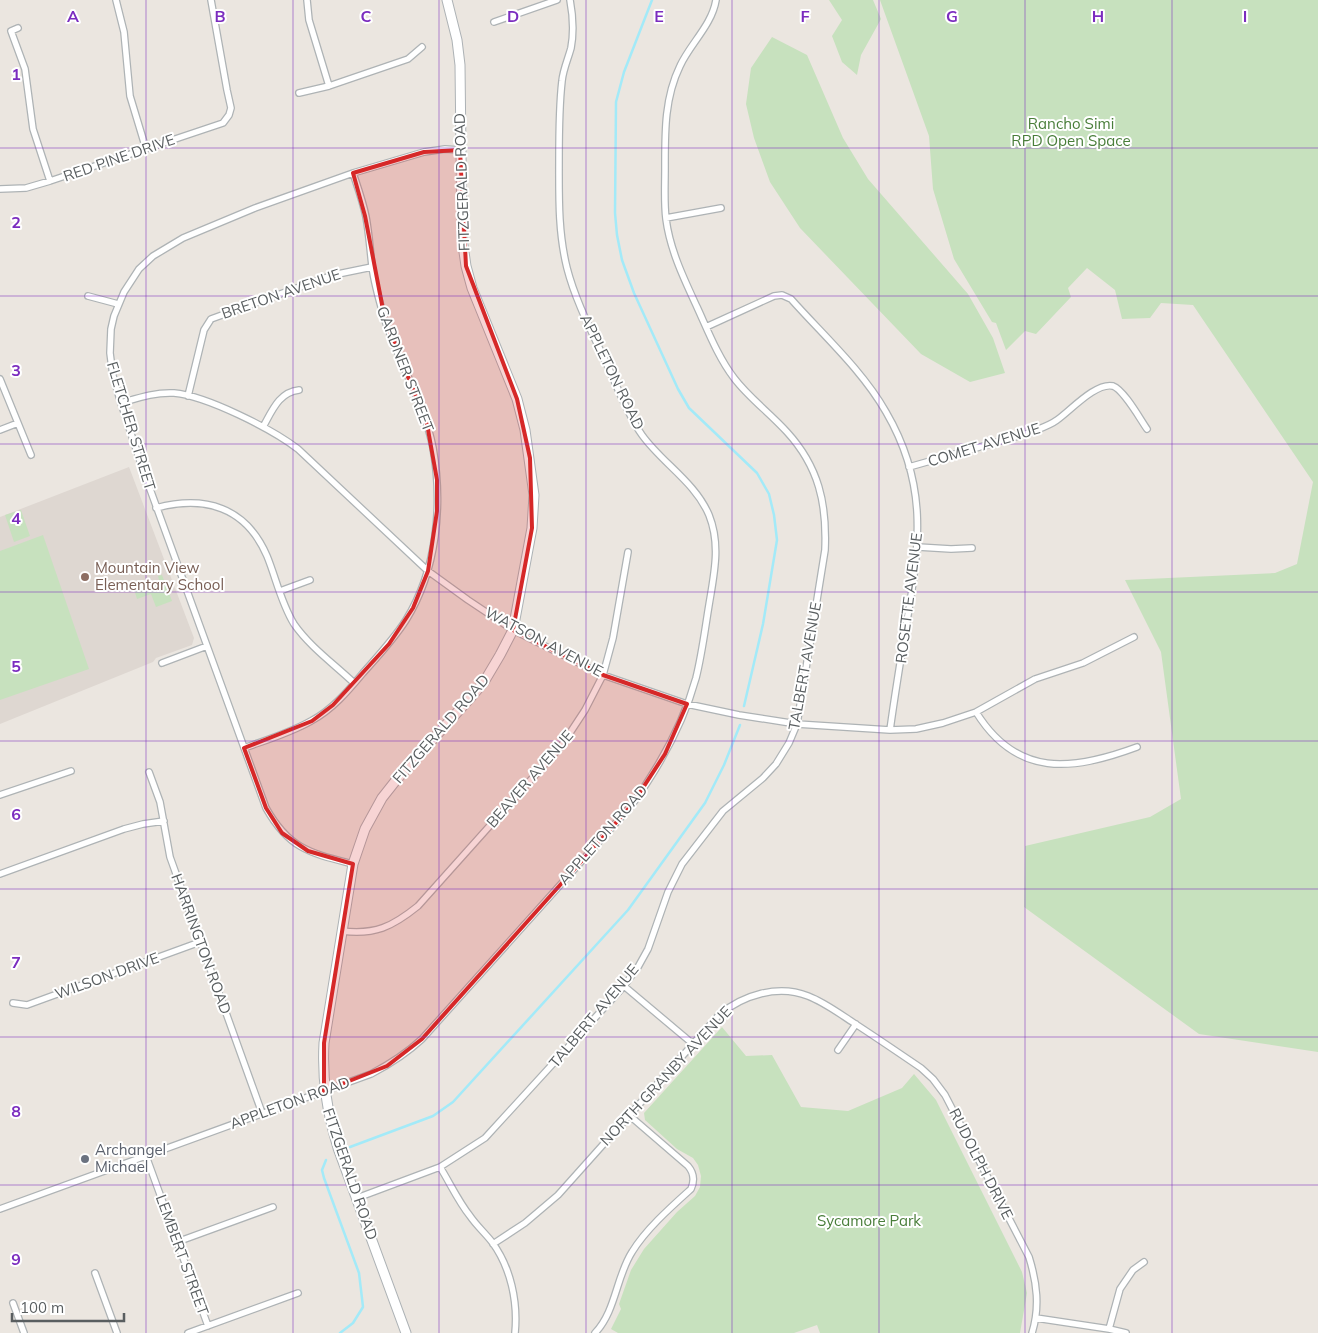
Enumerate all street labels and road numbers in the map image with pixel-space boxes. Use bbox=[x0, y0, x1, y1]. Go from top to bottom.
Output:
street label: FITZGERALD ROAD bbox=[450, 113, 473, 251]
street label: RED PINE DRIVE bbox=[61, 129, 177, 186]
street label: BRETON AVENUE bbox=[219, 264, 343, 323]
street label: GARDNER STREET bbox=[373, 303, 438, 434]
street label: APPLETON ROAD bbox=[576, 311, 649, 433]
street label: FLETCHER STREET bbox=[103, 359, 160, 492]
street label: COMET AVENUE bbox=[925, 418, 1042, 471]
street label: ROSETTE AVENUE bbox=[891, 531, 926, 664]
street label: TALBERT AVENUE bbox=[784, 600, 825, 731]
street label: WATSON AVENUE bbox=[482, 602, 607, 681]
street label: FITZGERALD ROAD bbox=[388, 670, 493, 787]
street label: BEAVER AVENUE bbox=[482, 726, 577, 831]
street label: APPLETON ROAD bbox=[554, 781, 651, 889]
street label: HARRINGTON ROAD bbox=[167, 871, 236, 1017]
street label: WILSON DRIVE bbox=[52, 948, 162, 1003]
street label: TALBERT AVENUE bbox=[545, 960, 643, 1071]
street label: NORTH GRANBY AVENUE bbox=[596, 1002, 736, 1150]
street label: APPLETON ROAD bbox=[227, 1072, 352, 1133]
street label: FITZGERALD ROAD bbox=[319, 1105, 382, 1242]
street label: RUDOLPH DRIVE bbox=[945, 1105, 1018, 1223]
street label: LEMBERT STREET bbox=[152, 1192, 213, 1318]

